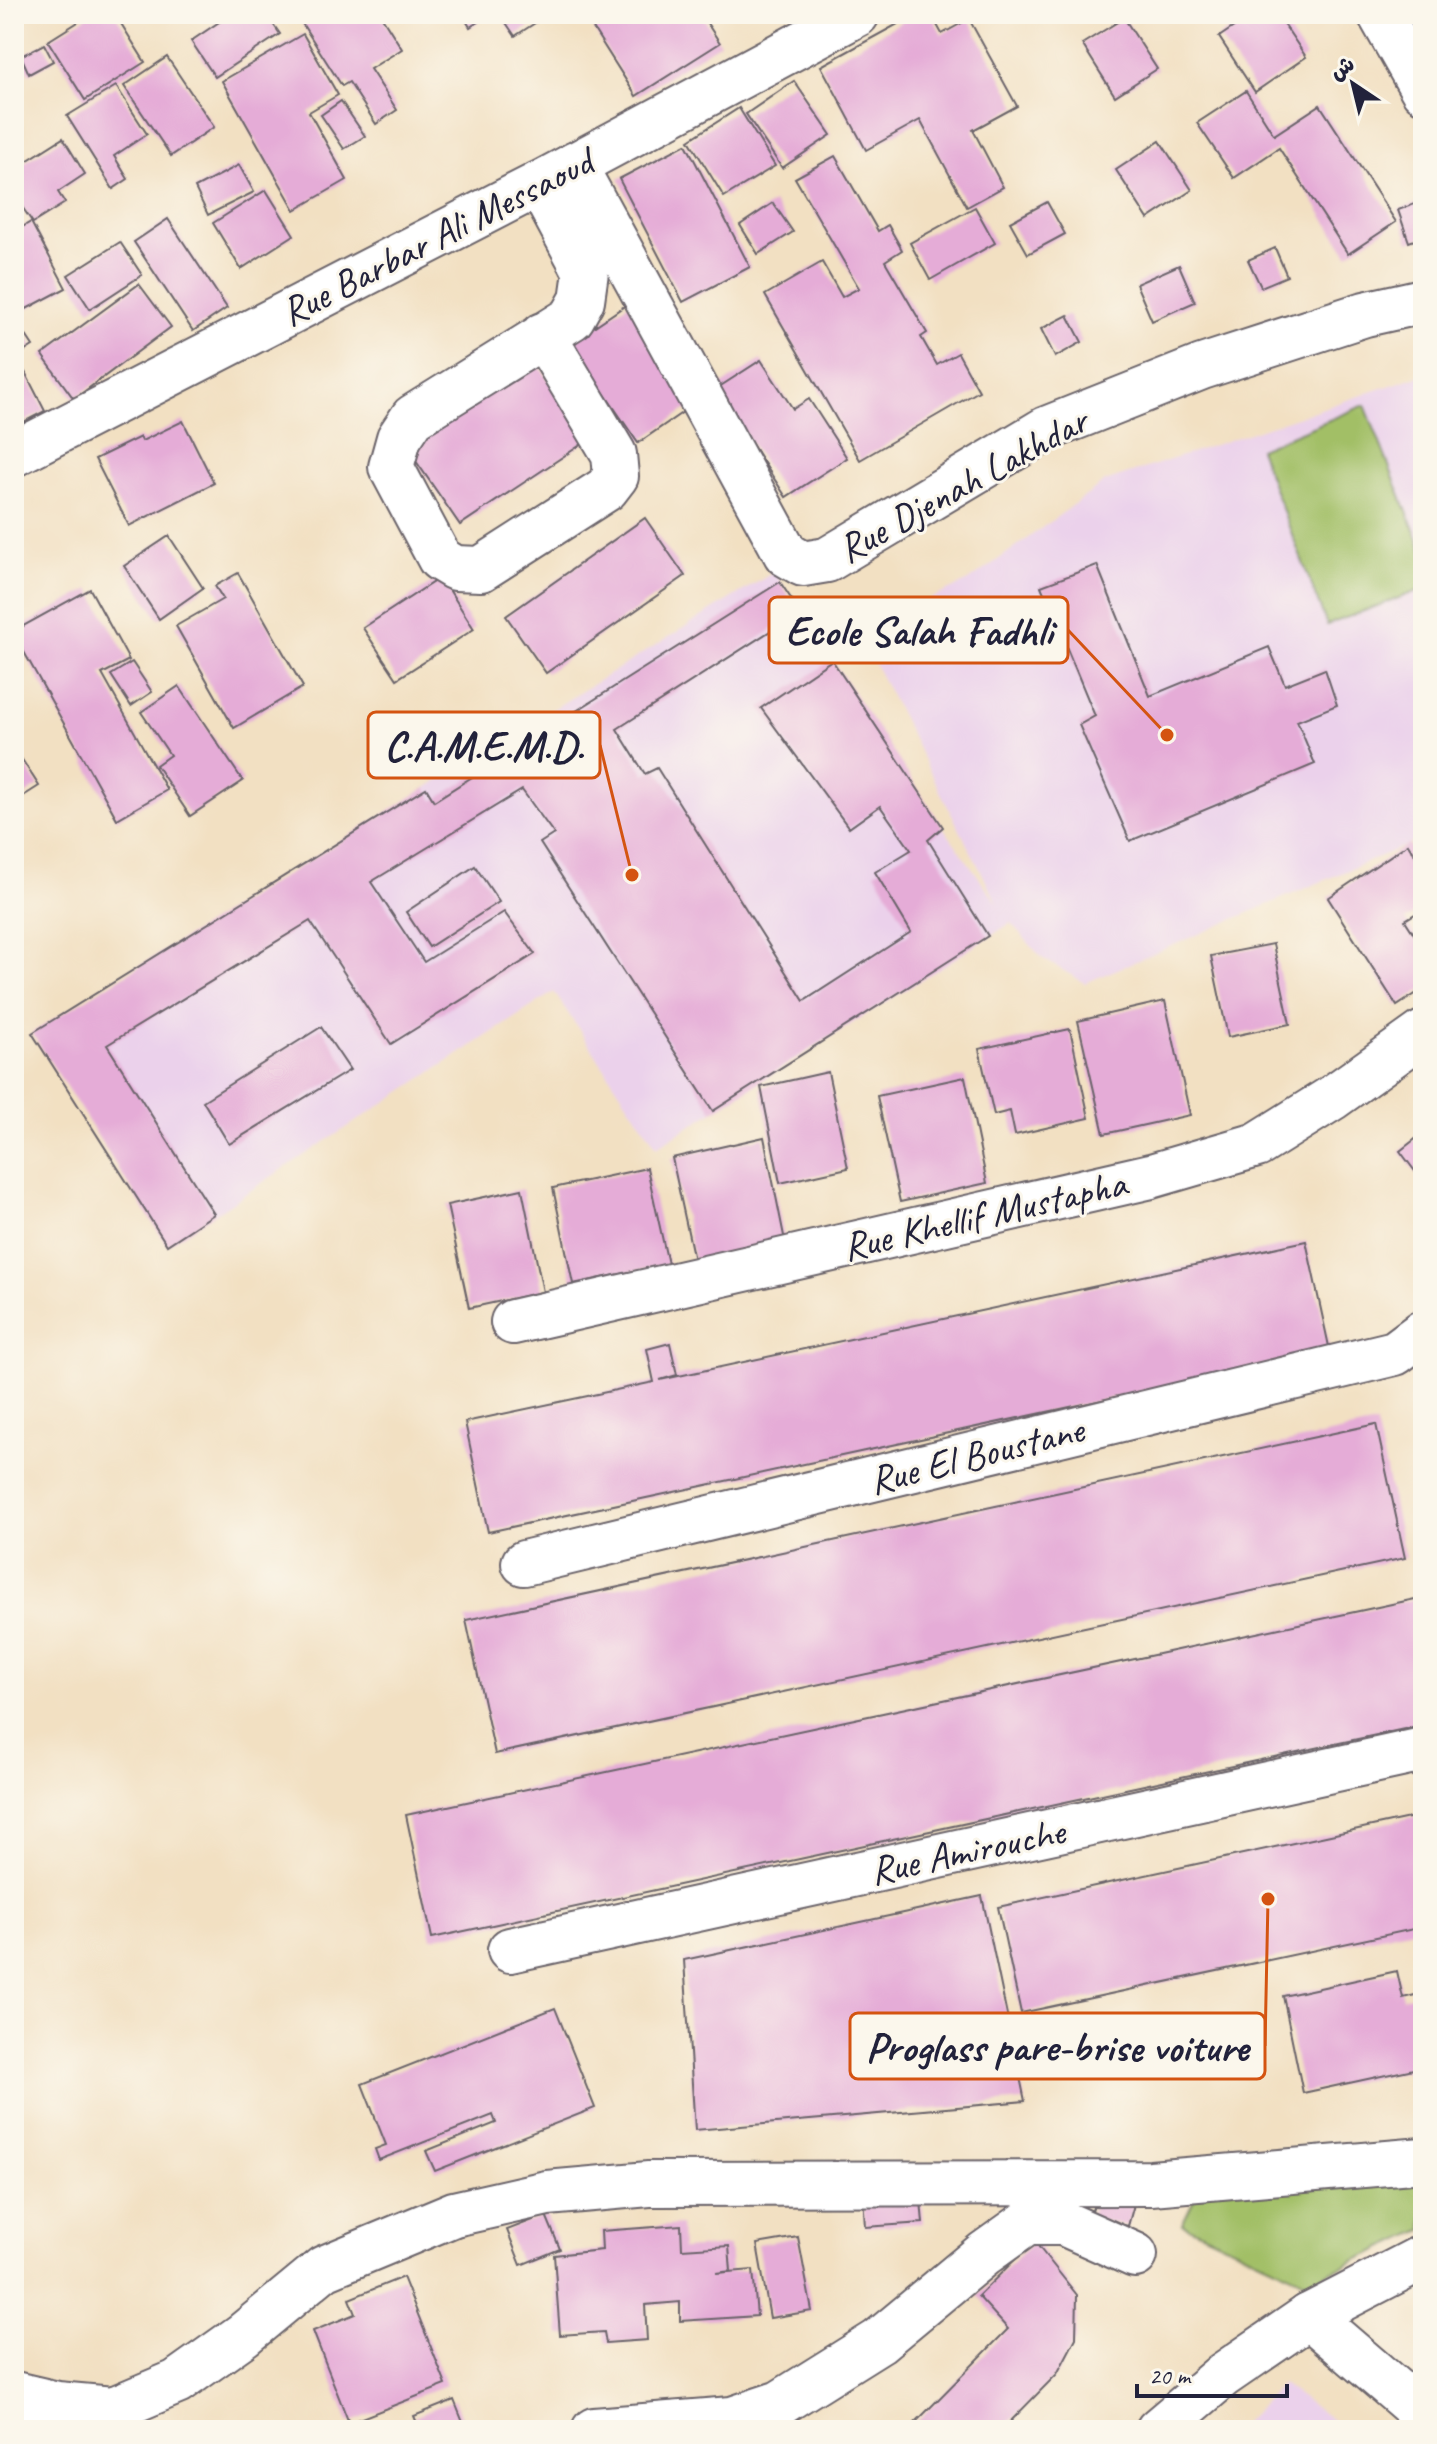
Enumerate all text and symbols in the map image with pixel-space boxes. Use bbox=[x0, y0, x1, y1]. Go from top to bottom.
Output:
north arrow bbox=[1313, 44, 1393, 124]
text: ش bbox=[1324, 50, 1360, 87]
street label: Rue Barbar Ali Messaoud bbox=[272, 134, 606, 337]
street label: Rue Djenah Lakhdar bbox=[829, 394, 1099, 574]
callout: Ecole Salah Fadhli bbox=[769, 597, 1068, 663]
text: Ecole Salah Fadhli bbox=[785, 605, 1058, 658]
callout: C.A.M.E.M.D. bbox=[368, 712, 600, 778]
text: C.A.M.E.M.D. bbox=[384, 720, 585, 773]
street label: Rue Khellif Mustapha bbox=[838, 1157, 1133, 1272]
street label: Rue El Boustane bbox=[864, 1403, 1091, 1506]
street label: Rue Amirouche bbox=[865, 1805, 1072, 1896]
callout: Proglass pare-brise voiture bbox=[850, 2013, 1265, 2079]
text: Proglass pare-brise voiture bbox=[866, 2021, 1251, 2074]
scale bar bbox=[1137, 2348, 1287, 2398]
text: 20 m bbox=[1149, 2361, 1192, 2391]

